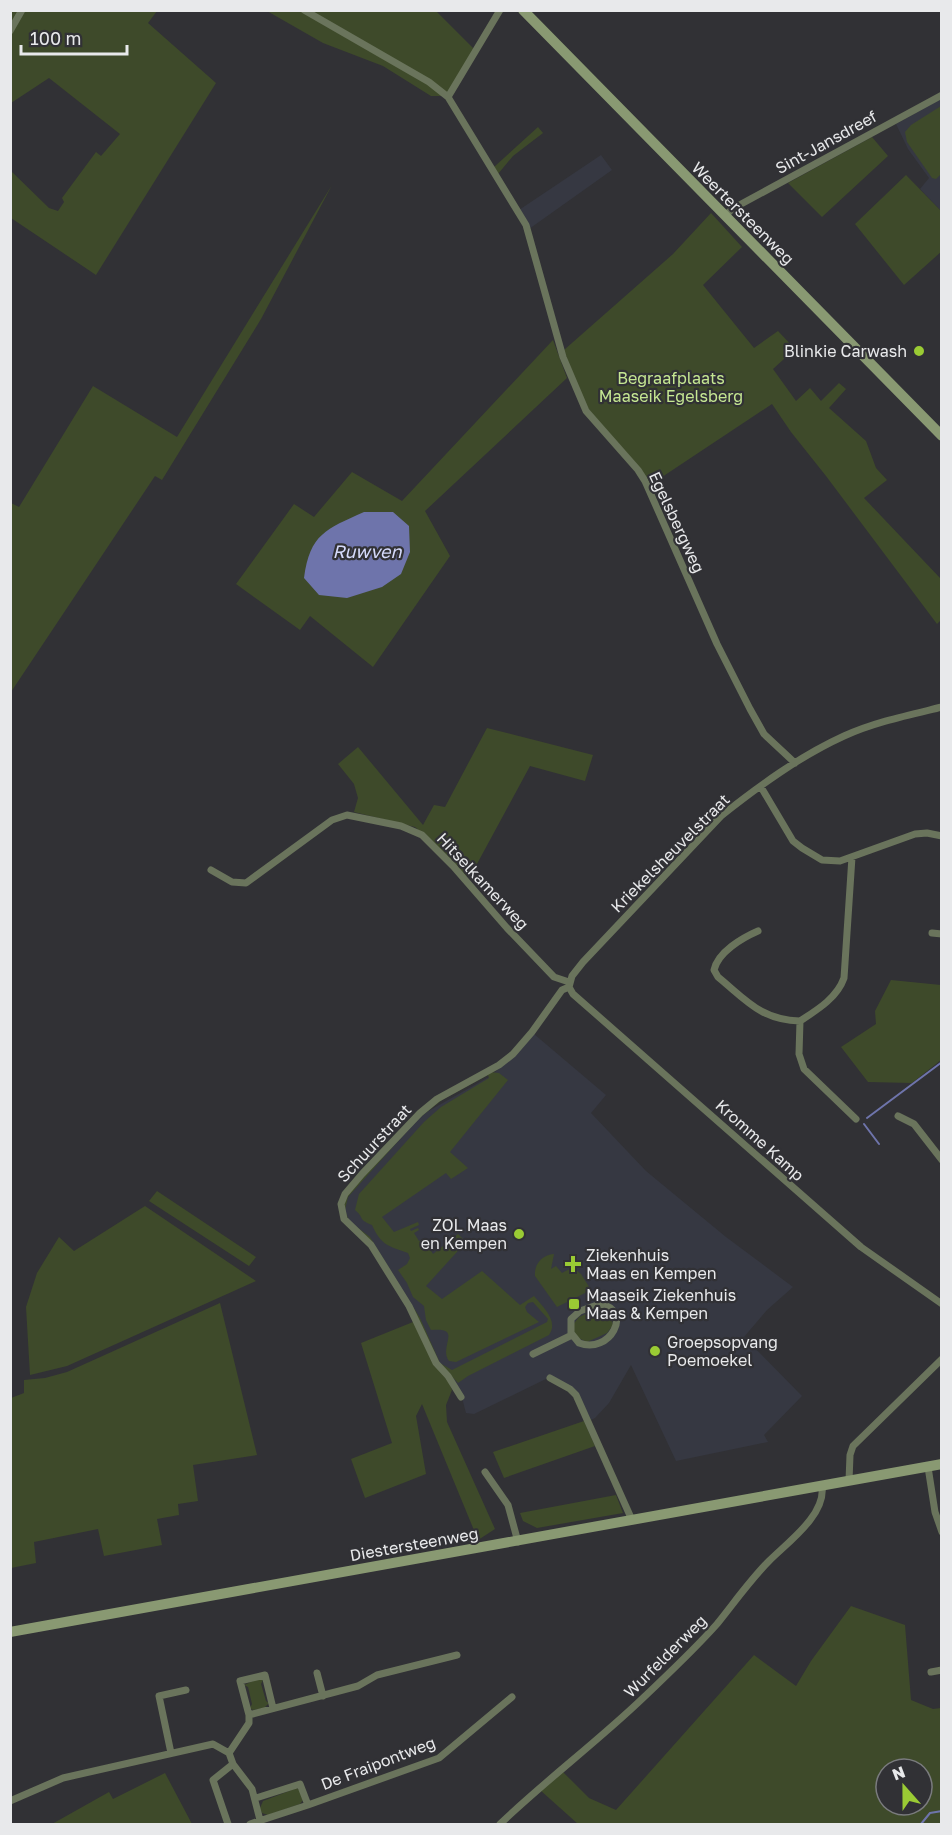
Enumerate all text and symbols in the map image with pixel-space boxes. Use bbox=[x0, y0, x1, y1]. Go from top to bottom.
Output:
scale bar bbox=[21, 18, 128, 56]
text: 100 m bbox=[30, 27, 81, 49]
street label: Sint-Jansdreef bbox=[772, 106, 880, 178]
street label: Weertersteenweg bbox=[688, 158, 798, 268]
place label: Blinkie Carwash bbox=[784, 341, 907, 361]
marker: Blinkie Carwash bbox=[912, 344, 926, 358]
park label: Begraafplaats Maaseik Egelsberg bbox=[599, 368, 743, 406]
street label: Egelsbergweg bbox=[645, 468, 709, 576]
water label: Ruwven bbox=[333, 540, 402, 562]
street label: Kriekelsheuvelstraat bbox=[607, 790, 733, 916]
street label: Hitselkamerweg bbox=[433, 828, 533, 934]
street label: Kromme Kamp bbox=[712, 1095, 809, 1185]
street label: Schuurstraat bbox=[333, 1100, 415, 1186]
place label: ZOL Maas en Kempen bbox=[421, 1215, 507, 1253]
marker: ZOL Maas en Kempen bbox=[512, 1227, 526, 1241]
place label: Ziekenhuis Maas en Kempen bbox=[586, 1245, 717, 1283]
marker: Ziekenhuis Maas en Kempen bbox=[564, 1255, 582, 1273]
place label: Maaseik Ziekenhuis Maas & Kempen bbox=[586, 1285, 736, 1323]
marker: Maaseik Ziekenhuis Maas & Kempen bbox=[567, 1297, 581, 1311]
place label: Groepsopvang Poemoekel bbox=[667, 1332, 778, 1370]
marker: Groepsopvang Poemoekel bbox=[648, 1344, 662, 1358]
street label: Diestersteenweg bbox=[348, 1523, 480, 1565]
street label: Wurfelderweg bbox=[619, 1610, 711, 1702]
street label: De Fraipontweg bbox=[318, 1732, 438, 1794]
north arrow bbox=[874, 1757, 934, 1817]
text: N bbox=[889, 1761, 908, 1785]

